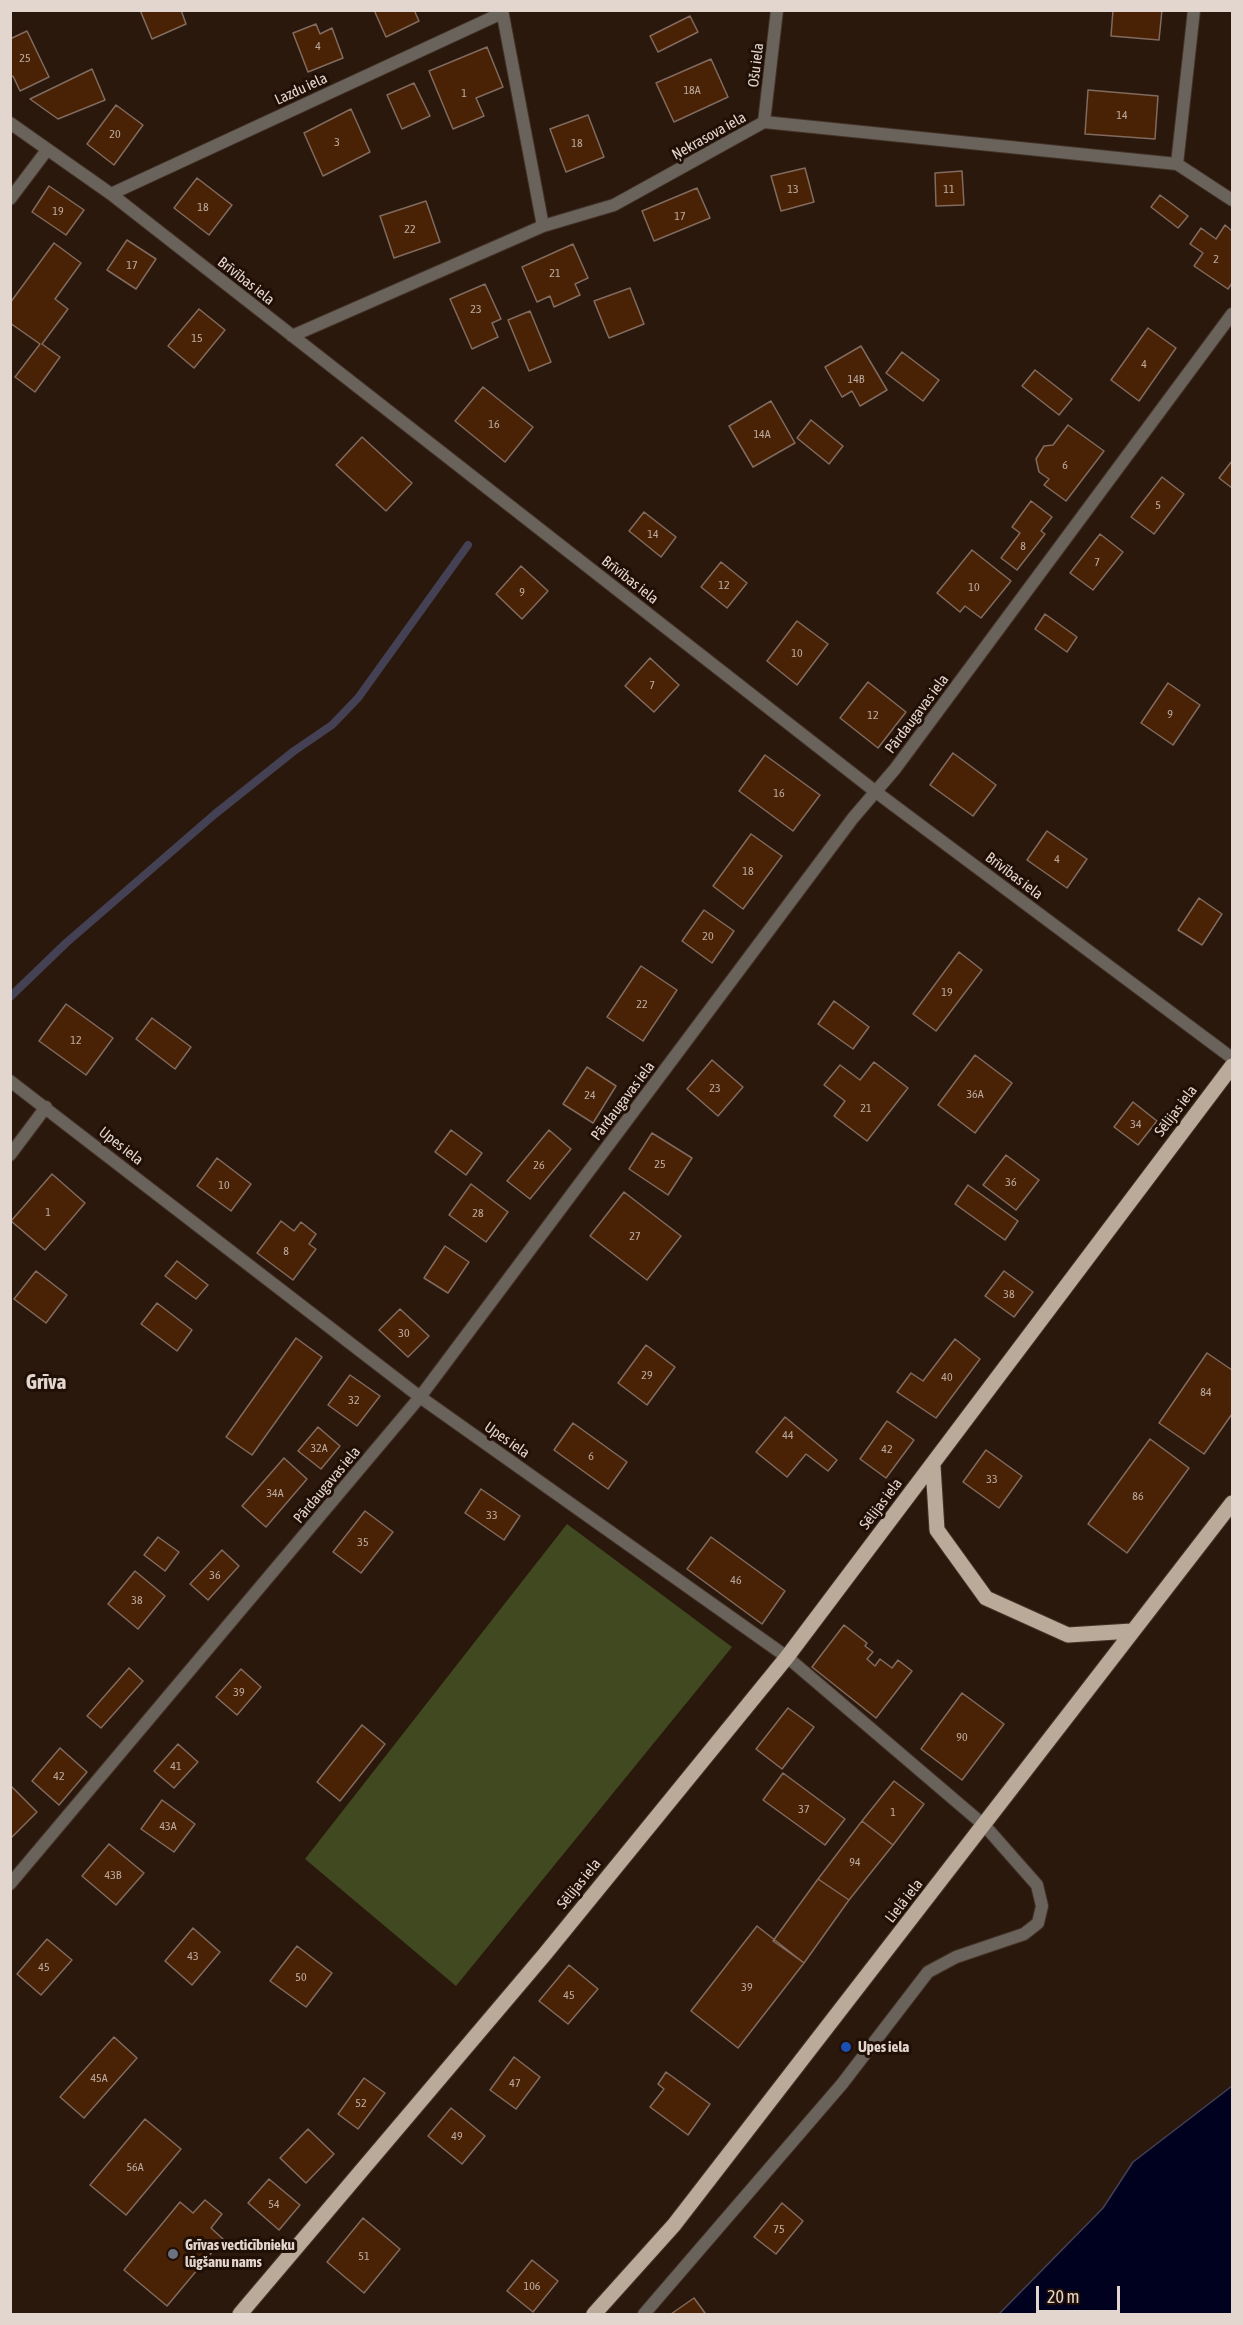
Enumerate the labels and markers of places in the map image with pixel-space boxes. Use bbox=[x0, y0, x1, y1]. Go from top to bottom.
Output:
place label: Upes iela bbox=[858, 2038, 909, 2056]
marker: Upes iela bbox=[839, 2040, 853, 2054]
place label: Grīvas vecticībnieku lūgšanu nams bbox=[185, 2236, 295, 2271]
marker: Grīvas vecticībnieku lūgšanu nams bbox=[166, 2247, 180, 2261]

